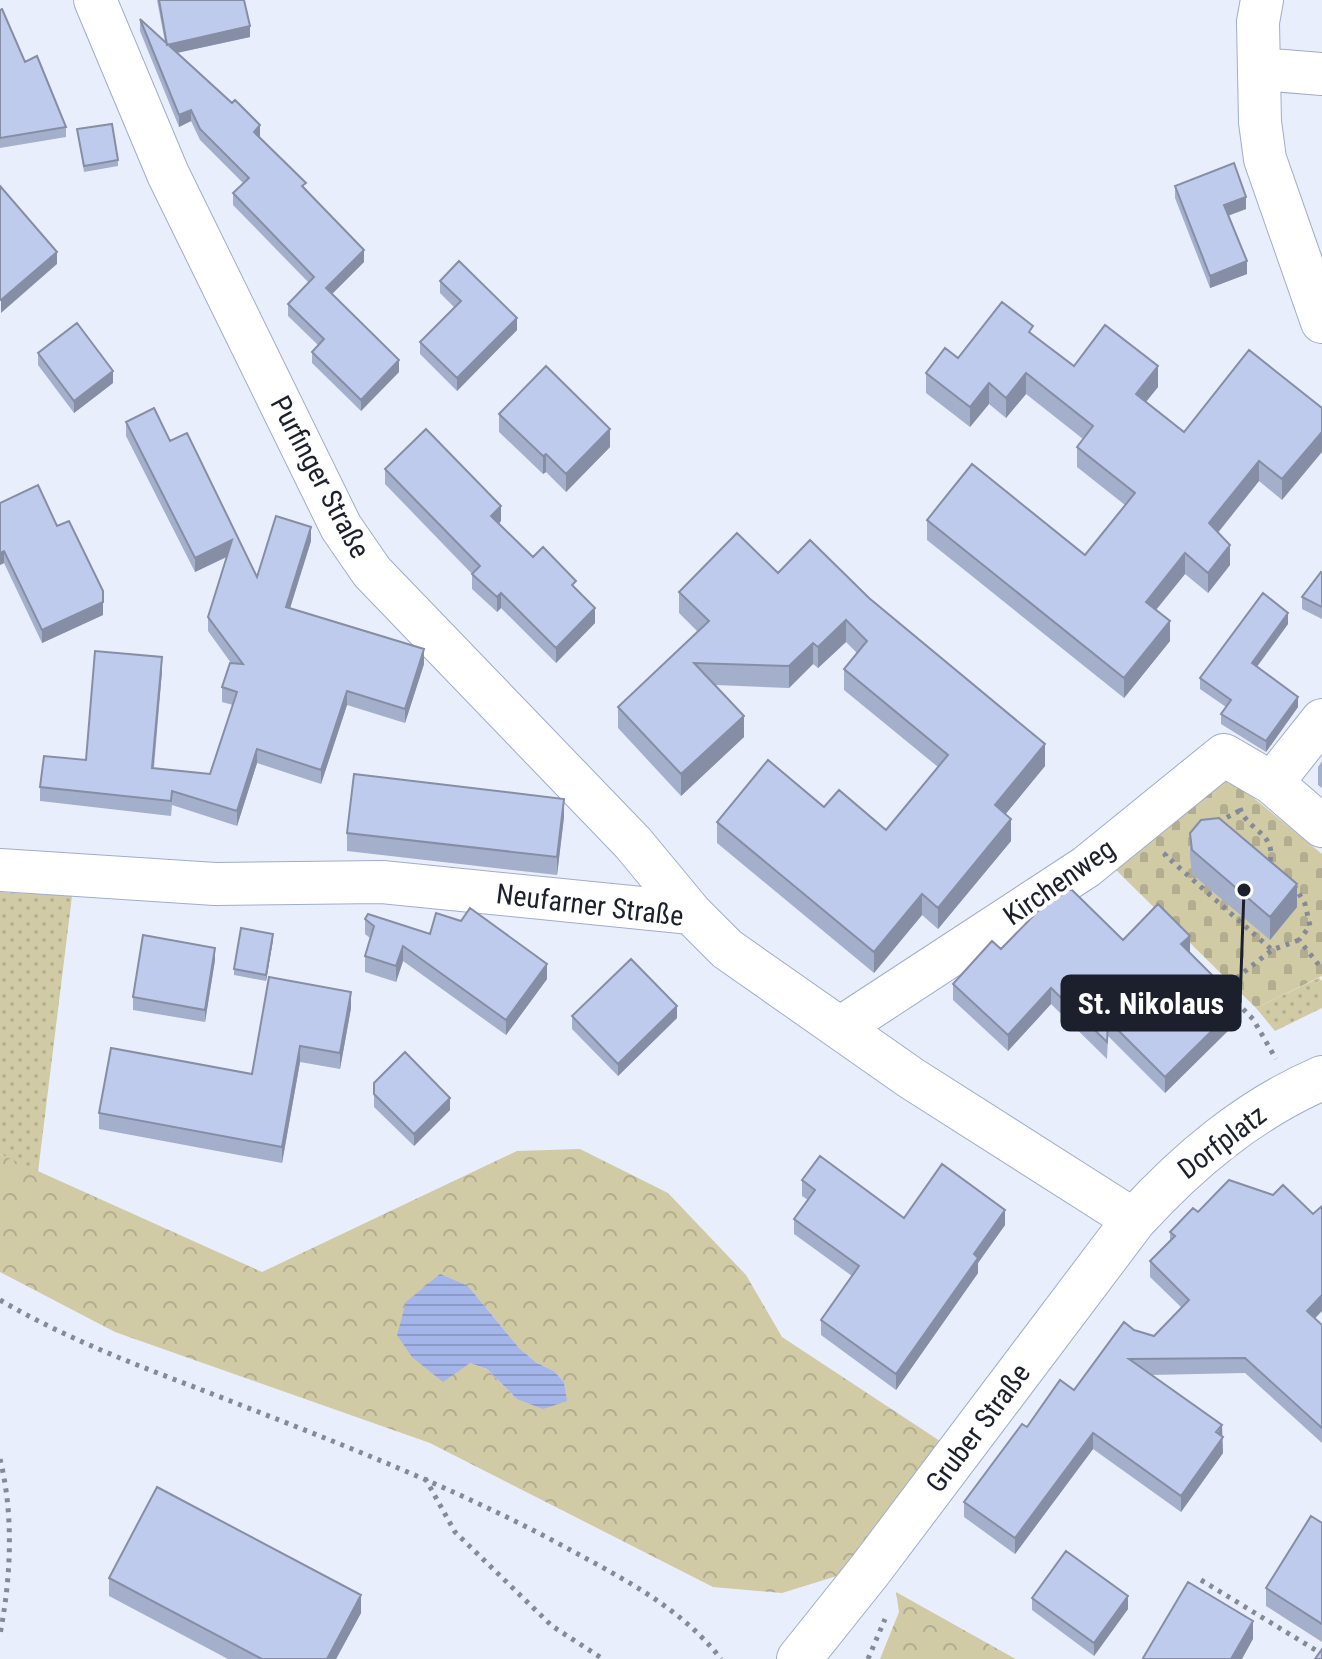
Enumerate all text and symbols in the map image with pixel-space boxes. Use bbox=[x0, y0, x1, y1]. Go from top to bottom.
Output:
street label: Purfinger Straße bbox=[263, 390, 377, 564]
street label: Kirchenweg bbox=[997, 832, 1121, 932]
street label: Neufarner Straße bbox=[494, 877, 686, 933]
callout: St. Nikolaus bbox=[1062, 976, 1240, 1030]
text: St. Nikolaus bbox=[1078, 986, 1224, 1021]
street label: Dorfplatz bbox=[1171, 1098, 1273, 1186]
street label: Gruber Straße bbox=[919, 1357, 1037, 1499]

